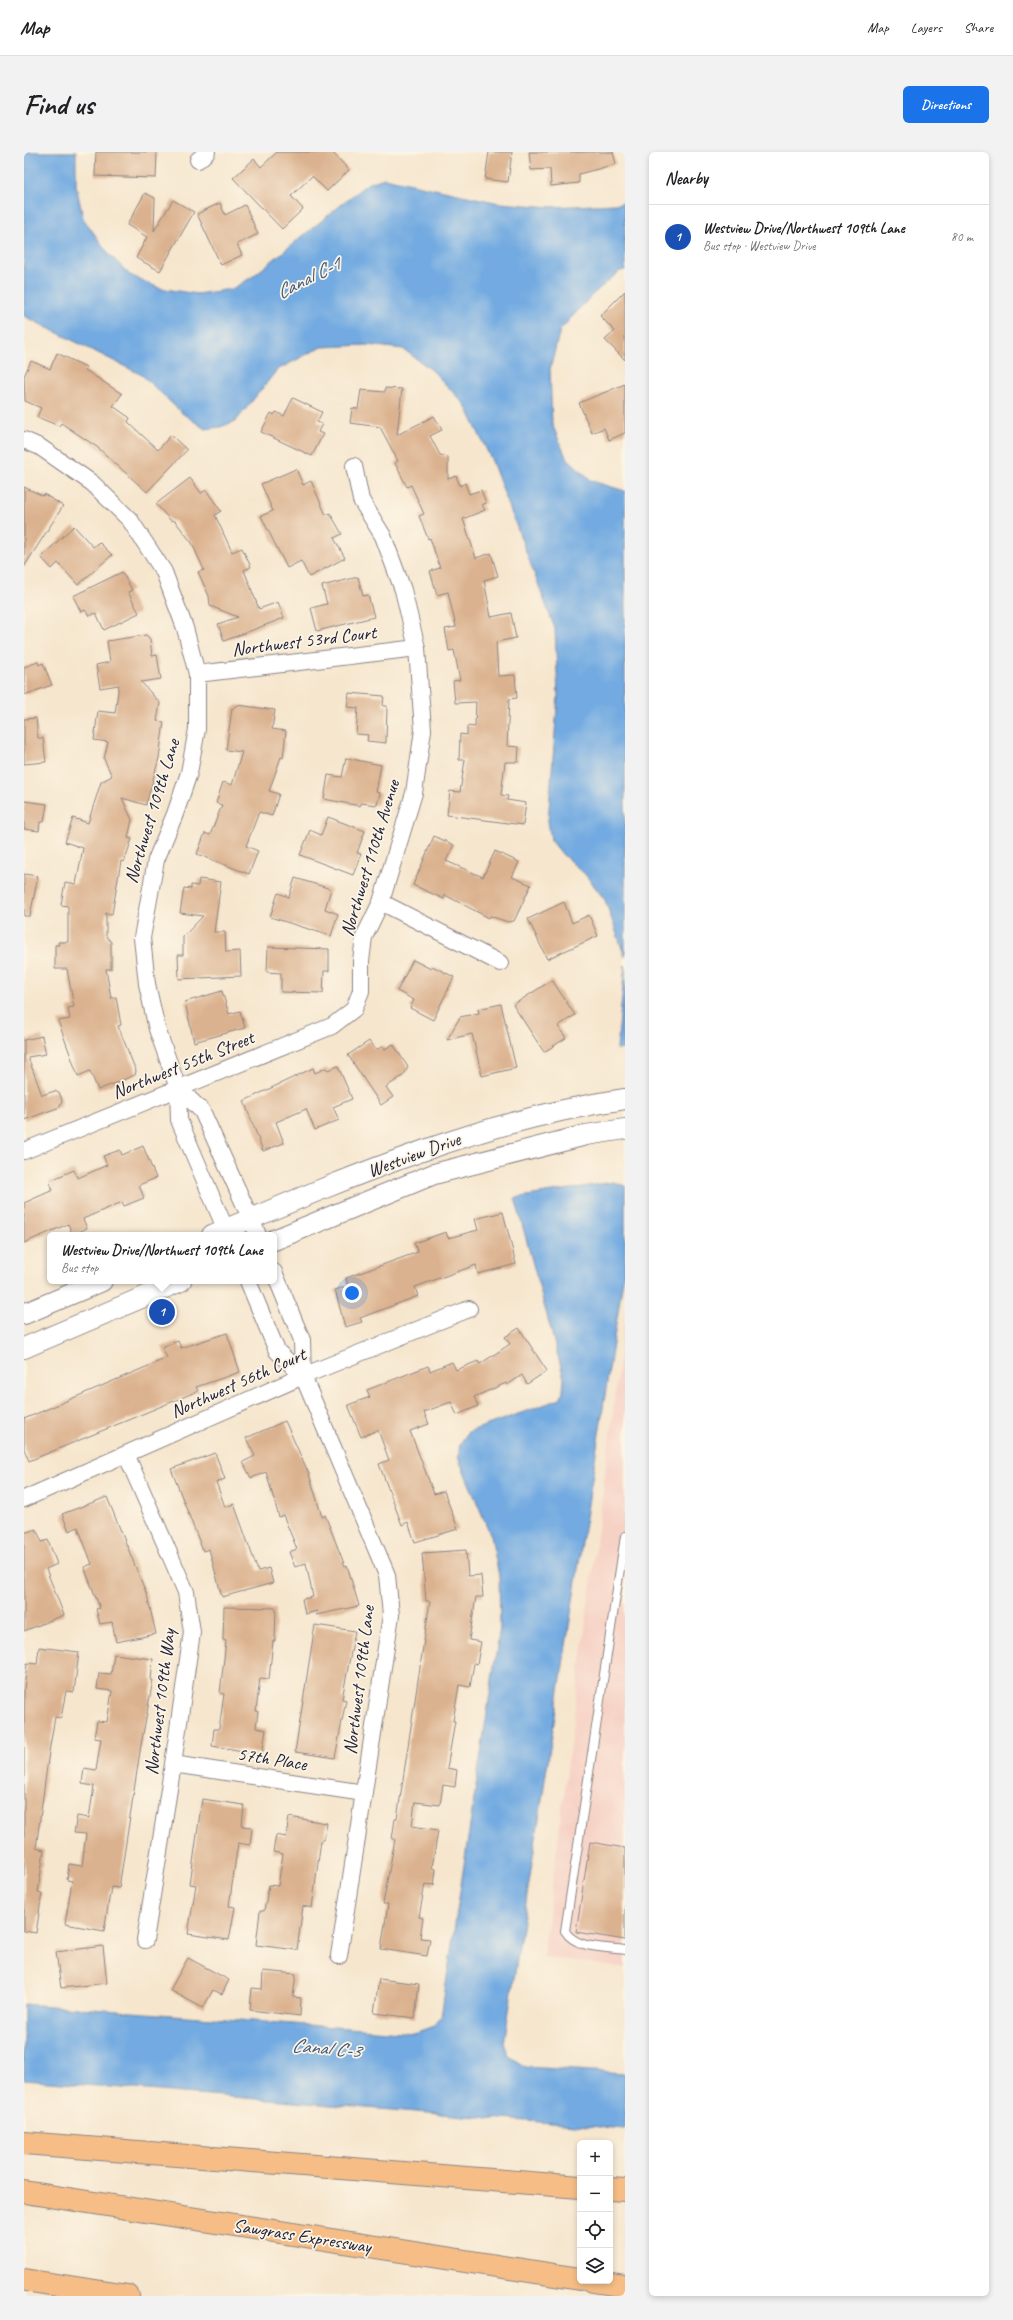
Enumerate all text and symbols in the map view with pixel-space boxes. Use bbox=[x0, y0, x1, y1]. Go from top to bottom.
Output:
text: Map bbox=[20, 16, 50, 40]
text: Map bbox=[867, 19, 889, 36]
text: Layers bbox=[911, 19, 942, 36]
text: Share bbox=[964, 19, 993, 36]
button: Directions bbox=[903, 86, 989, 123]
text: Find us bbox=[24, 87, 94, 122]
text: Nearby bbox=[665, 168, 708, 189]
text: Westview Drive/Northwest 109th Lane bbox=[703, 219, 905, 238]
text: 1 bbox=[675, 229, 681, 245]
text: 80 m bbox=[951, 229, 973, 245]
text: Bus stop · Westview Drive bbox=[703, 238, 816, 254]
water label: Canal C-1 bbox=[272, 249, 348, 305]
street label: Northwest 53rd Court bbox=[231, 620, 379, 662]
street label: Northwest 109th Lane bbox=[119, 734, 186, 886]
street label: Northwest 110th Avenue bbox=[335, 775, 406, 939]
street label: Northwest 55th Street bbox=[109, 1025, 259, 1104]
street label: Westview Drive bbox=[364, 1126, 465, 1183]
popup bbox=[47, 1232, 277, 1284]
text: Westview Drive/Northwest 109th Lane bbox=[61, 1241, 263, 1260]
text: Bus stop bbox=[61, 1260, 99, 1276]
your location bbox=[342, 1283, 362, 1303]
pin: 1 bbox=[149, 1297, 175, 1327]
street label: Northwest 56th Court bbox=[167, 1342, 311, 1424]
street label: Northwest 109th Lane bbox=[338, 1603, 380, 1756]
street label: Northwest 109th Way bbox=[139, 1626, 181, 1776]
street label: 57th Place bbox=[236, 1742, 310, 1777]
water label: Canal C-3 bbox=[291, 2033, 365, 2064]
map controls bbox=[577, 2140, 613, 2284]
button: + bbox=[577, 2140, 613, 2176]
button: − bbox=[577, 2176, 613, 2212]
button: locate bbox=[577, 2212, 613, 2248]
street label: Sawgrass Expressway bbox=[231, 2213, 374, 2259]
button: layers bbox=[577, 2248, 613, 2284]

